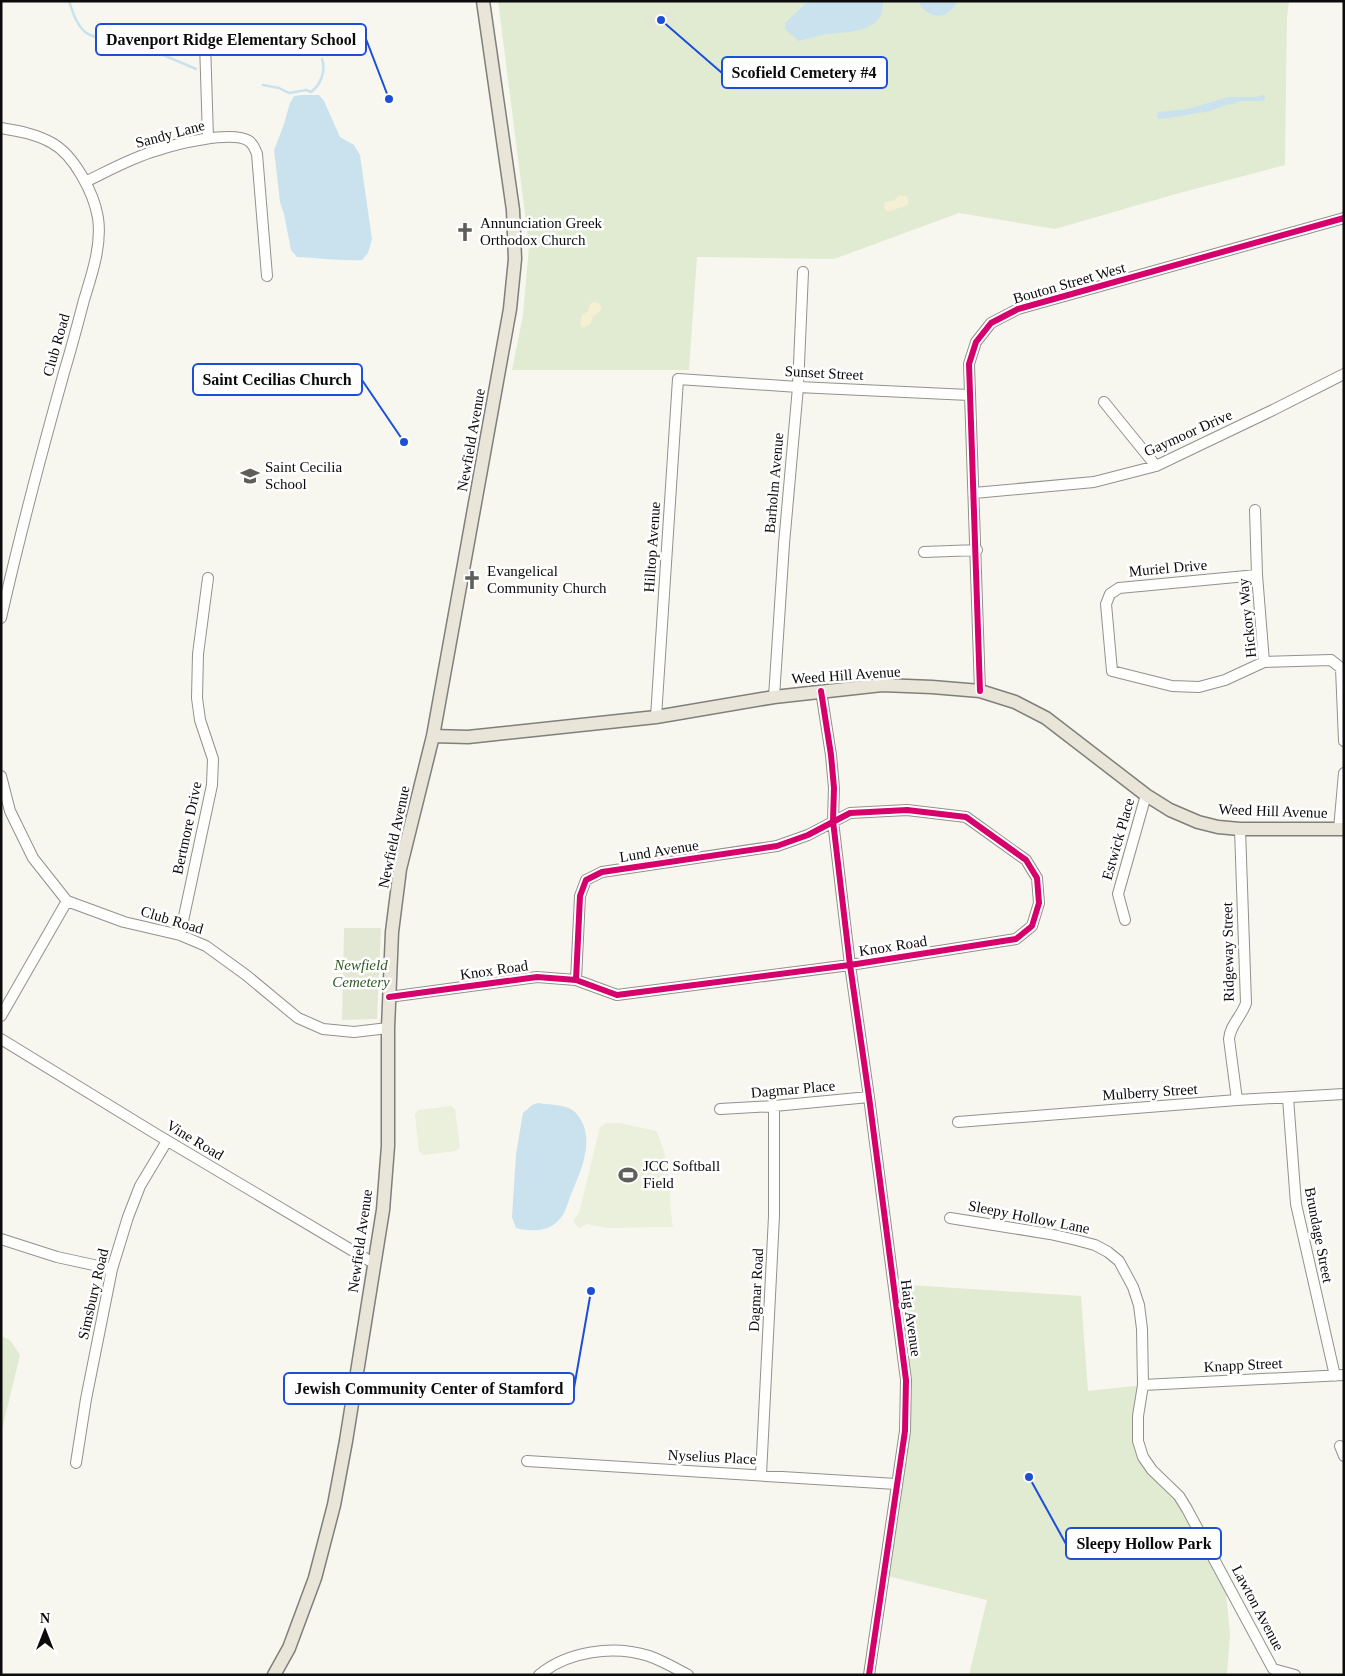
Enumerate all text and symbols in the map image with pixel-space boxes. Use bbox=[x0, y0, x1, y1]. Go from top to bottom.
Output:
callout: Davenport Ridge Elementary School bbox=[96, 24, 366, 55]
text: Davenport Ridge Elementary School bbox=[106, 31, 357, 49]
callout: Scofield Cemetery #4 bbox=[722, 57, 887, 88]
text: Scofield Cemetery #4 bbox=[732, 64, 876, 82]
street label: Sandy Lane bbox=[134, 117, 207, 151]
place label: Annunciation Greek Orthodox Church bbox=[480, 215, 603, 248]
church icon: Annunciation Greek Orthodox Church bbox=[454, 221, 476, 243]
street label: Bouton Street West bbox=[1011, 259, 1128, 307]
street label: Club Road bbox=[39, 311, 73, 378]
street label: Sunset Street bbox=[784, 363, 865, 383]
callout: Saint Cecilias Church bbox=[193, 364, 362, 395]
text: Saint Cecilias Church bbox=[202, 371, 352, 388]
street label: Newfield Avenue bbox=[454, 387, 488, 493]
street label: Gaymoor Drive bbox=[1142, 406, 1235, 460]
street label: Barholm Avenue bbox=[762, 432, 786, 534]
place label: Saint Cecilia School bbox=[265, 459, 342, 492]
school or university icon: Saint Cecilia School bbox=[239, 465, 261, 487]
street label: Hilltop Avenue bbox=[641, 501, 663, 593]
street label: Muriel Drive bbox=[1128, 557, 1208, 579]
place label: Evangelical Community Church bbox=[487, 563, 607, 596]
church icon: Evangelical Community Church bbox=[461, 569, 483, 591]
street label: Hickory Way bbox=[1235, 577, 1259, 658]
street label: Weed Hill Avenue bbox=[791, 663, 901, 687]
street label: Bertmore Drive bbox=[169, 780, 205, 876]
street label: Newfield Avenue bbox=[375, 784, 413, 890]
street label: Estwick Place bbox=[1099, 796, 1137, 882]
street label: Weed Hill Avenue bbox=[1218, 801, 1328, 821]
street label: Lund Avenue bbox=[618, 837, 700, 865]
street label: Ridgeway Street bbox=[1219, 901, 1237, 1002]
street label: Club Road bbox=[139, 903, 206, 937]
street label: Knox Road bbox=[858, 933, 929, 959]
park label: Newfield Cemetery bbox=[332, 957, 390, 990]
street label: Knox Road bbox=[459, 957, 530, 983]
street label: Dagmar Place bbox=[750, 1077, 836, 1101]
street label: Mulberry Street bbox=[1102, 1081, 1199, 1103]
street label: Vine Road bbox=[164, 1117, 227, 1164]
place label: JCC Softball Field bbox=[643, 1158, 720, 1191]
sports icon: JCC Softball Field bbox=[617, 1164, 639, 1186]
street label: Brundage Street bbox=[1302, 1186, 1336, 1285]
street label: Newfield Avenue bbox=[345, 1188, 375, 1294]
street label: Sleepy Hollow Lane bbox=[967, 1197, 1091, 1237]
street label: Simsbury Road bbox=[75, 1246, 111, 1341]
street label: Dagmar Road bbox=[746, 1247, 766, 1332]
street label: Haig Avenue bbox=[898, 1278, 924, 1358]
street label: Knapp Street bbox=[1203, 1355, 1284, 1375]
callout: Jewish Community Center of Stamford bbox=[284, 1373, 574, 1404]
text: Jewish Community Center of Stamford bbox=[294, 1380, 564, 1398]
street label: Nyselius Place bbox=[667, 1447, 757, 1467]
callout: Sleepy Hollow Park bbox=[1066, 1528, 1221, 1559]
text: Sleepy Hollow Park bbox=[1076, 1535, 1212, 1553]
street label: Lawton Avenue bbox=[1229, 1563, 1287, 1654]
north arrow bbox=[20, 1606, 70, 1656]
text: N bbox=[40, 1611, 50, 1626]

